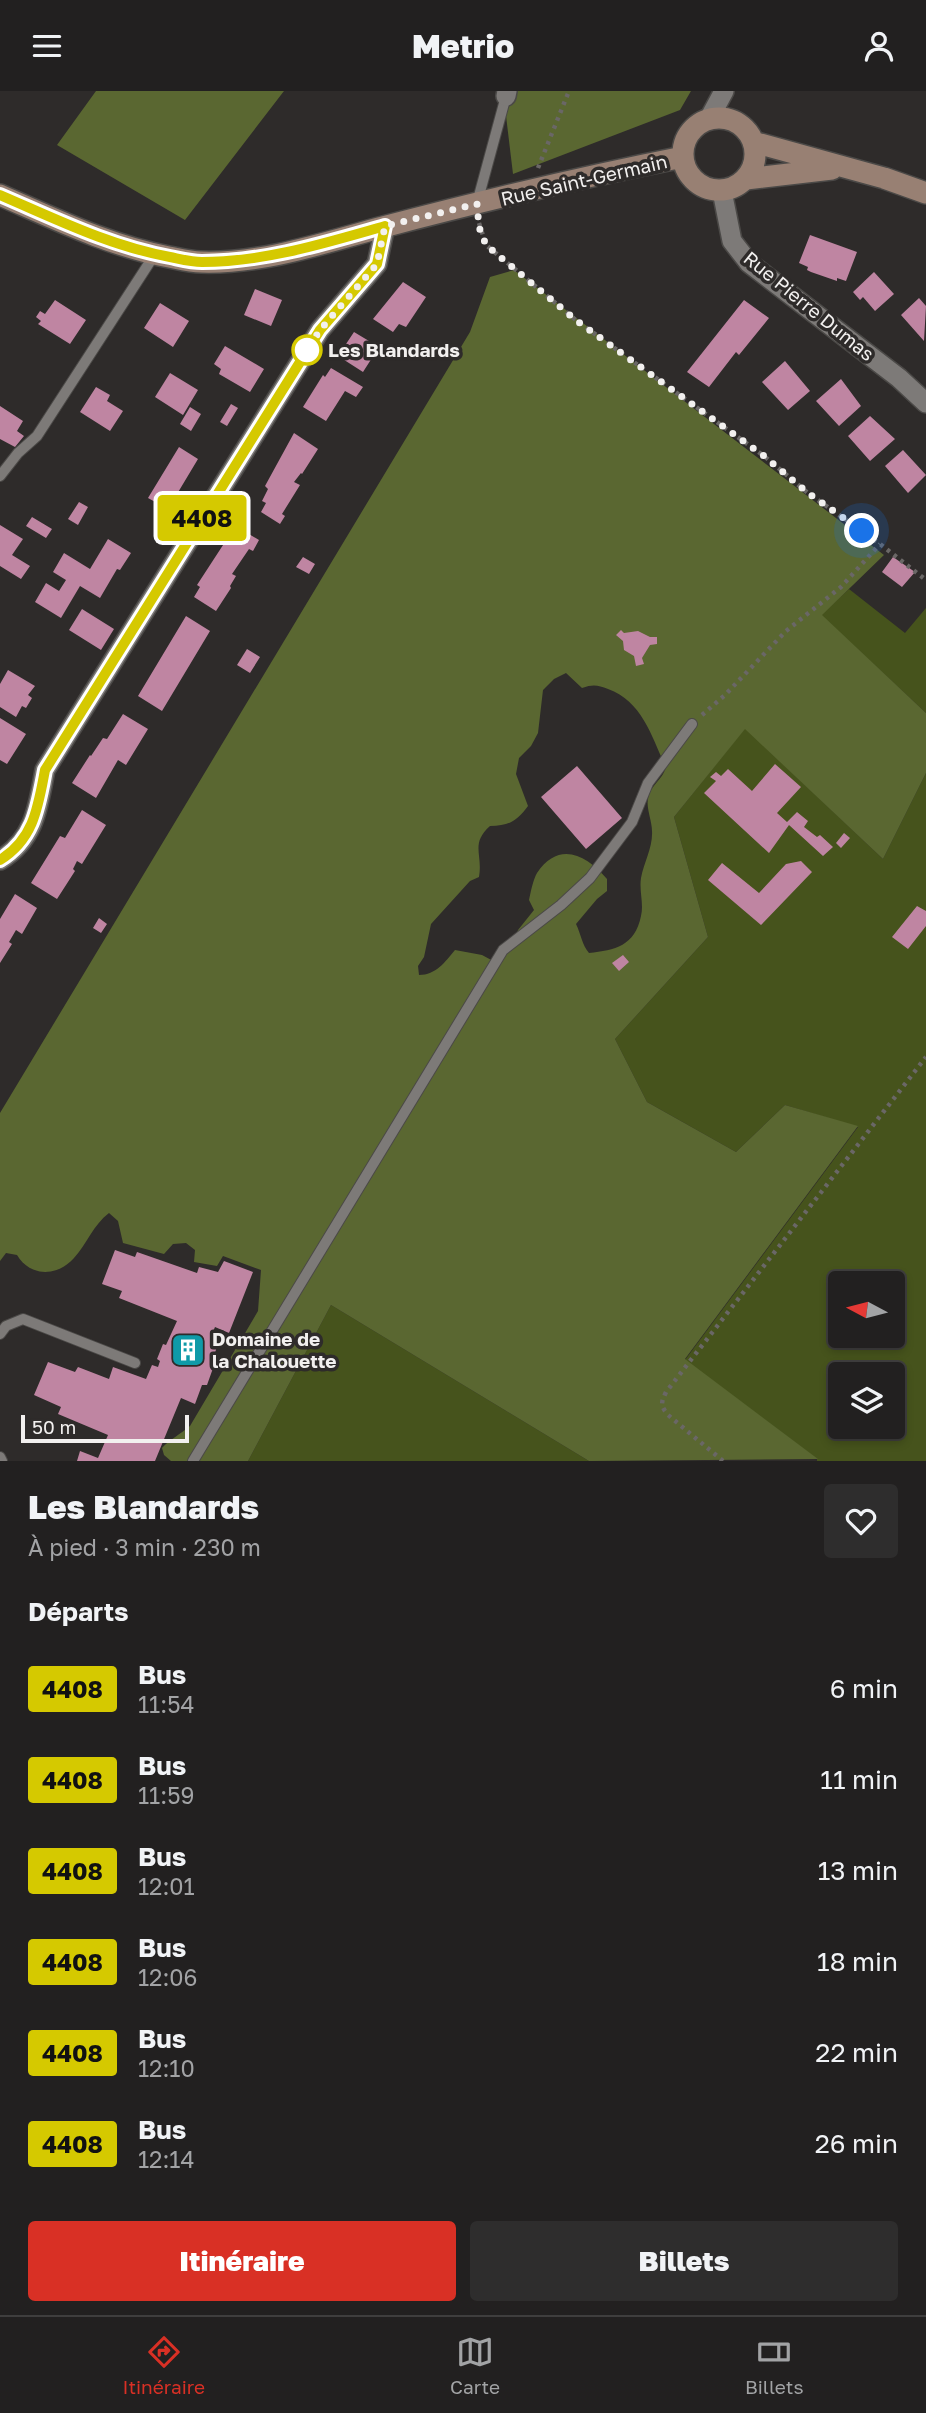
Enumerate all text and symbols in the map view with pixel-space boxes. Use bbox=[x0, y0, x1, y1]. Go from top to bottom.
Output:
icon: menu bbox=[28, 27, 66, 65]
text: Metrio bbox=[412, 27, 514, 65]
icon: person bbox=[860, 27, 898, 65]
street label: Rue Saint-Germain bbox=[499, 149, 669, 210]
street label: Rue Pierre Dumas bbox=[739, 246, 879, 365]
marker: Les Blandards bbox=[292, 335, 322, 365]
place label: Les Blandards bbox=[328, 338, 460, 361]
line badge: 4408 bbox=[153, 495, 251, 541]
text: 4408 bbox=[172, 503, 232, 532]
your location bbox=[844, 513, 879, 548]
north arrow bbox=[828, 1271, 905, 1347]
map controls bbox=[828, 1271, 905, 1439]
place label: Domaine de la Chalouette bbox=[212, 1327, 336, 1372]
building icon: Domaine de la Chalouette bbox=[169, 1331, 207, 1369]
button: layers bbox=[828, 1362, 905, 1439]
scale bar bbox=[21, 1412, 189, 1444]
text: 50 m bbox=[32, 1415, 76, 1438]
button: heart bbox=[824, 1484, 898, 1558]
text: Les Blandards bbox=[28, 1487, 259, 1526]
text: À pied · 3 min · 230 m bbox=[28, 1533, 261, 1561]
text: Départs bbox=[28, 1596, 129, 1627]
text: Bus bbox=[138, 1659, 186, 1690]
text: 6 min bbox=[830, 1673, 898, 1704]
text: 4408 bbox=[42, 1674, 103, 1703]
text: 11:54 bbox=[138, 1690, 195, 1718]
text: Bus bbox=[138, 1750, 186, 1781]
text: 11 min bbox=[820, 1764, 898, 1795]
text: 4408 bbox=[42, 1765, 103, 1794]
text: 11:59 bbox=[138, 1781, 194, 1809]
text: Bus bbox=[138, 1841, 186, 1872]
text: 13 min bbox=[818, 1855, 898, 1886]
text: 4408 bbox=[42, 1856, 103, 1885]
text: 12:01 bbox=[138, 1872, 195, 1900]
text: Bus bbox=[138, 1932, 186, 1963]
text: 18 min bbox=[817, 1946, 898, 1977]
text: 4408 bbox=[42, 1947, 103, 1976]
text: 12:06 bbox=[138, 1963, 198, 1991]
text: Bus bbox=[138, 2023, 186, 2054]
text: 22 min bbox=[815, 2037, 898, 2068]
text: 4408 bbox=[42, 2038, 103, 2067]
text: 12:10 bbox=[138, 2054, 195, 2082]
text: Bus bbox=[138, 2114, 186, 2145]
text: 26 min bbox=[815, 2128, 898, 2159]
text: 4408 bbox=[42, 2129, 103, 2158]
text: 12:14 bbox=[138, 2145, 195, 2173]
button: Itinéraire bbox=[28, 2221, 456, 2301]
button: Billets bbox=[470, 2221, 898, 2301]
tab: Itinéraire bbox=[122, 2333, 205, 2398]
tab: Carte bbox=[450, 2333, 500, 2398]
tab: Billets bbox=[745, 2333, 804, 2398]

